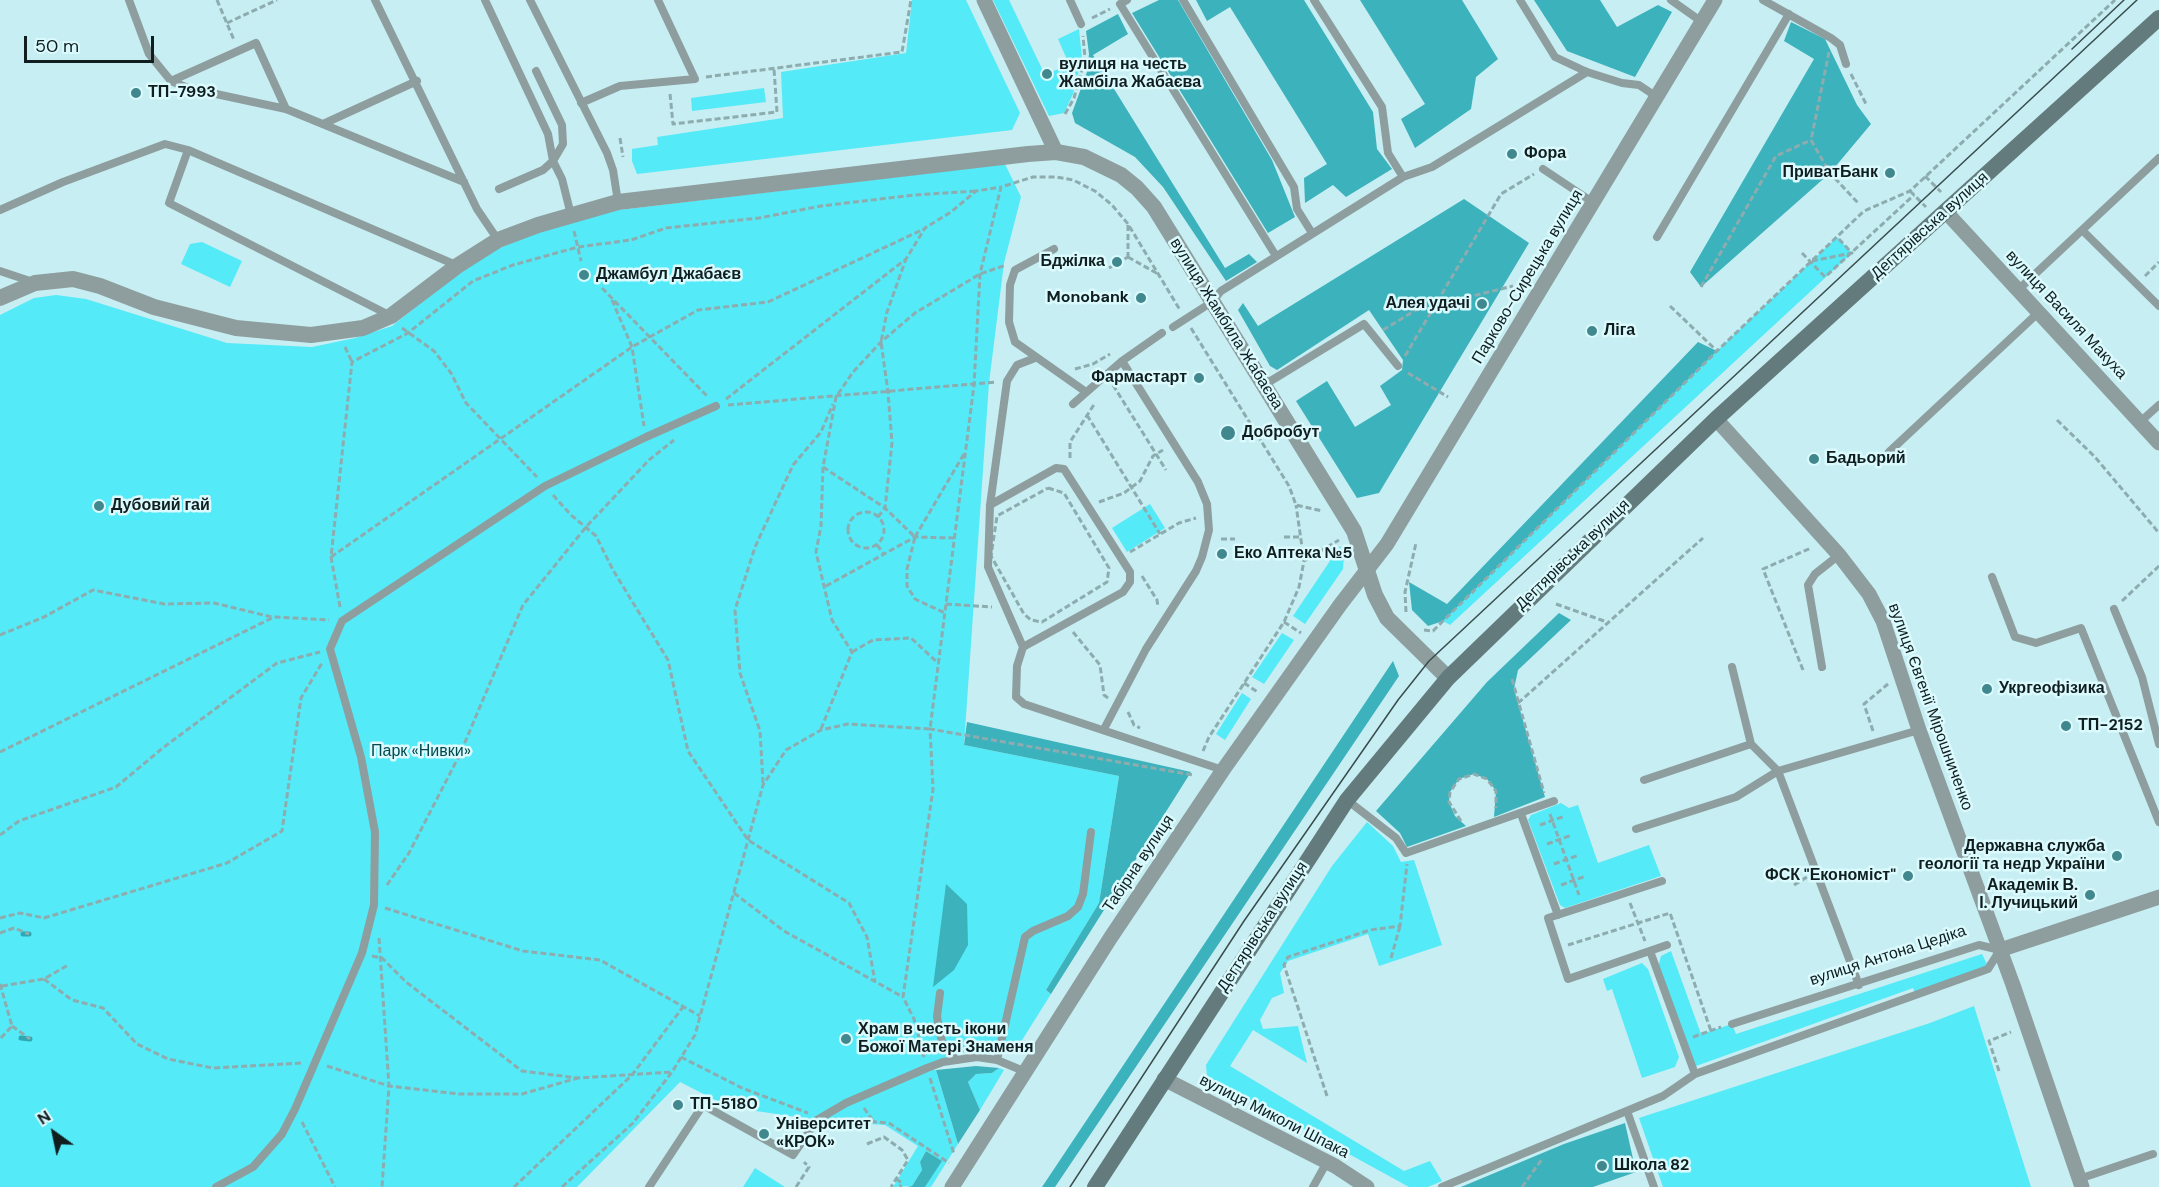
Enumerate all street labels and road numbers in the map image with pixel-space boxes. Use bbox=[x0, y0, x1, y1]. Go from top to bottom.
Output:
street label: Дегтярівська вулиця bbox=[1867, 168, 1993, 284]
street label: Парково-Сирецька вулиця bbox=[1468, 187, 1588, 367]
street label: вулиця Жамбила Жабаєва bbox=[1165, 235, 1287, 413]
street label: вулиця Василя Макуха bbox=[2001, 247, 2131, 383]
street label: Дегтярівська вулиця bbox=[1512, 496, 1634, 614]
street label: вулиця Євгенії Мірошниченко bbox=[1884, 601, 1976, 813]
street label: Табірна вулиця bbox=[1099, 812, 1179, 916]
street label: Дегтярівська вулиця bbox=[1214, 858, 1312, 996]
street label: вулиця Антона Цедіка bbox=[1807, 922, 1969, 990]
street label: вулиця Миколи Шпака bbox=[1196, 1071, 1352, 1163]

